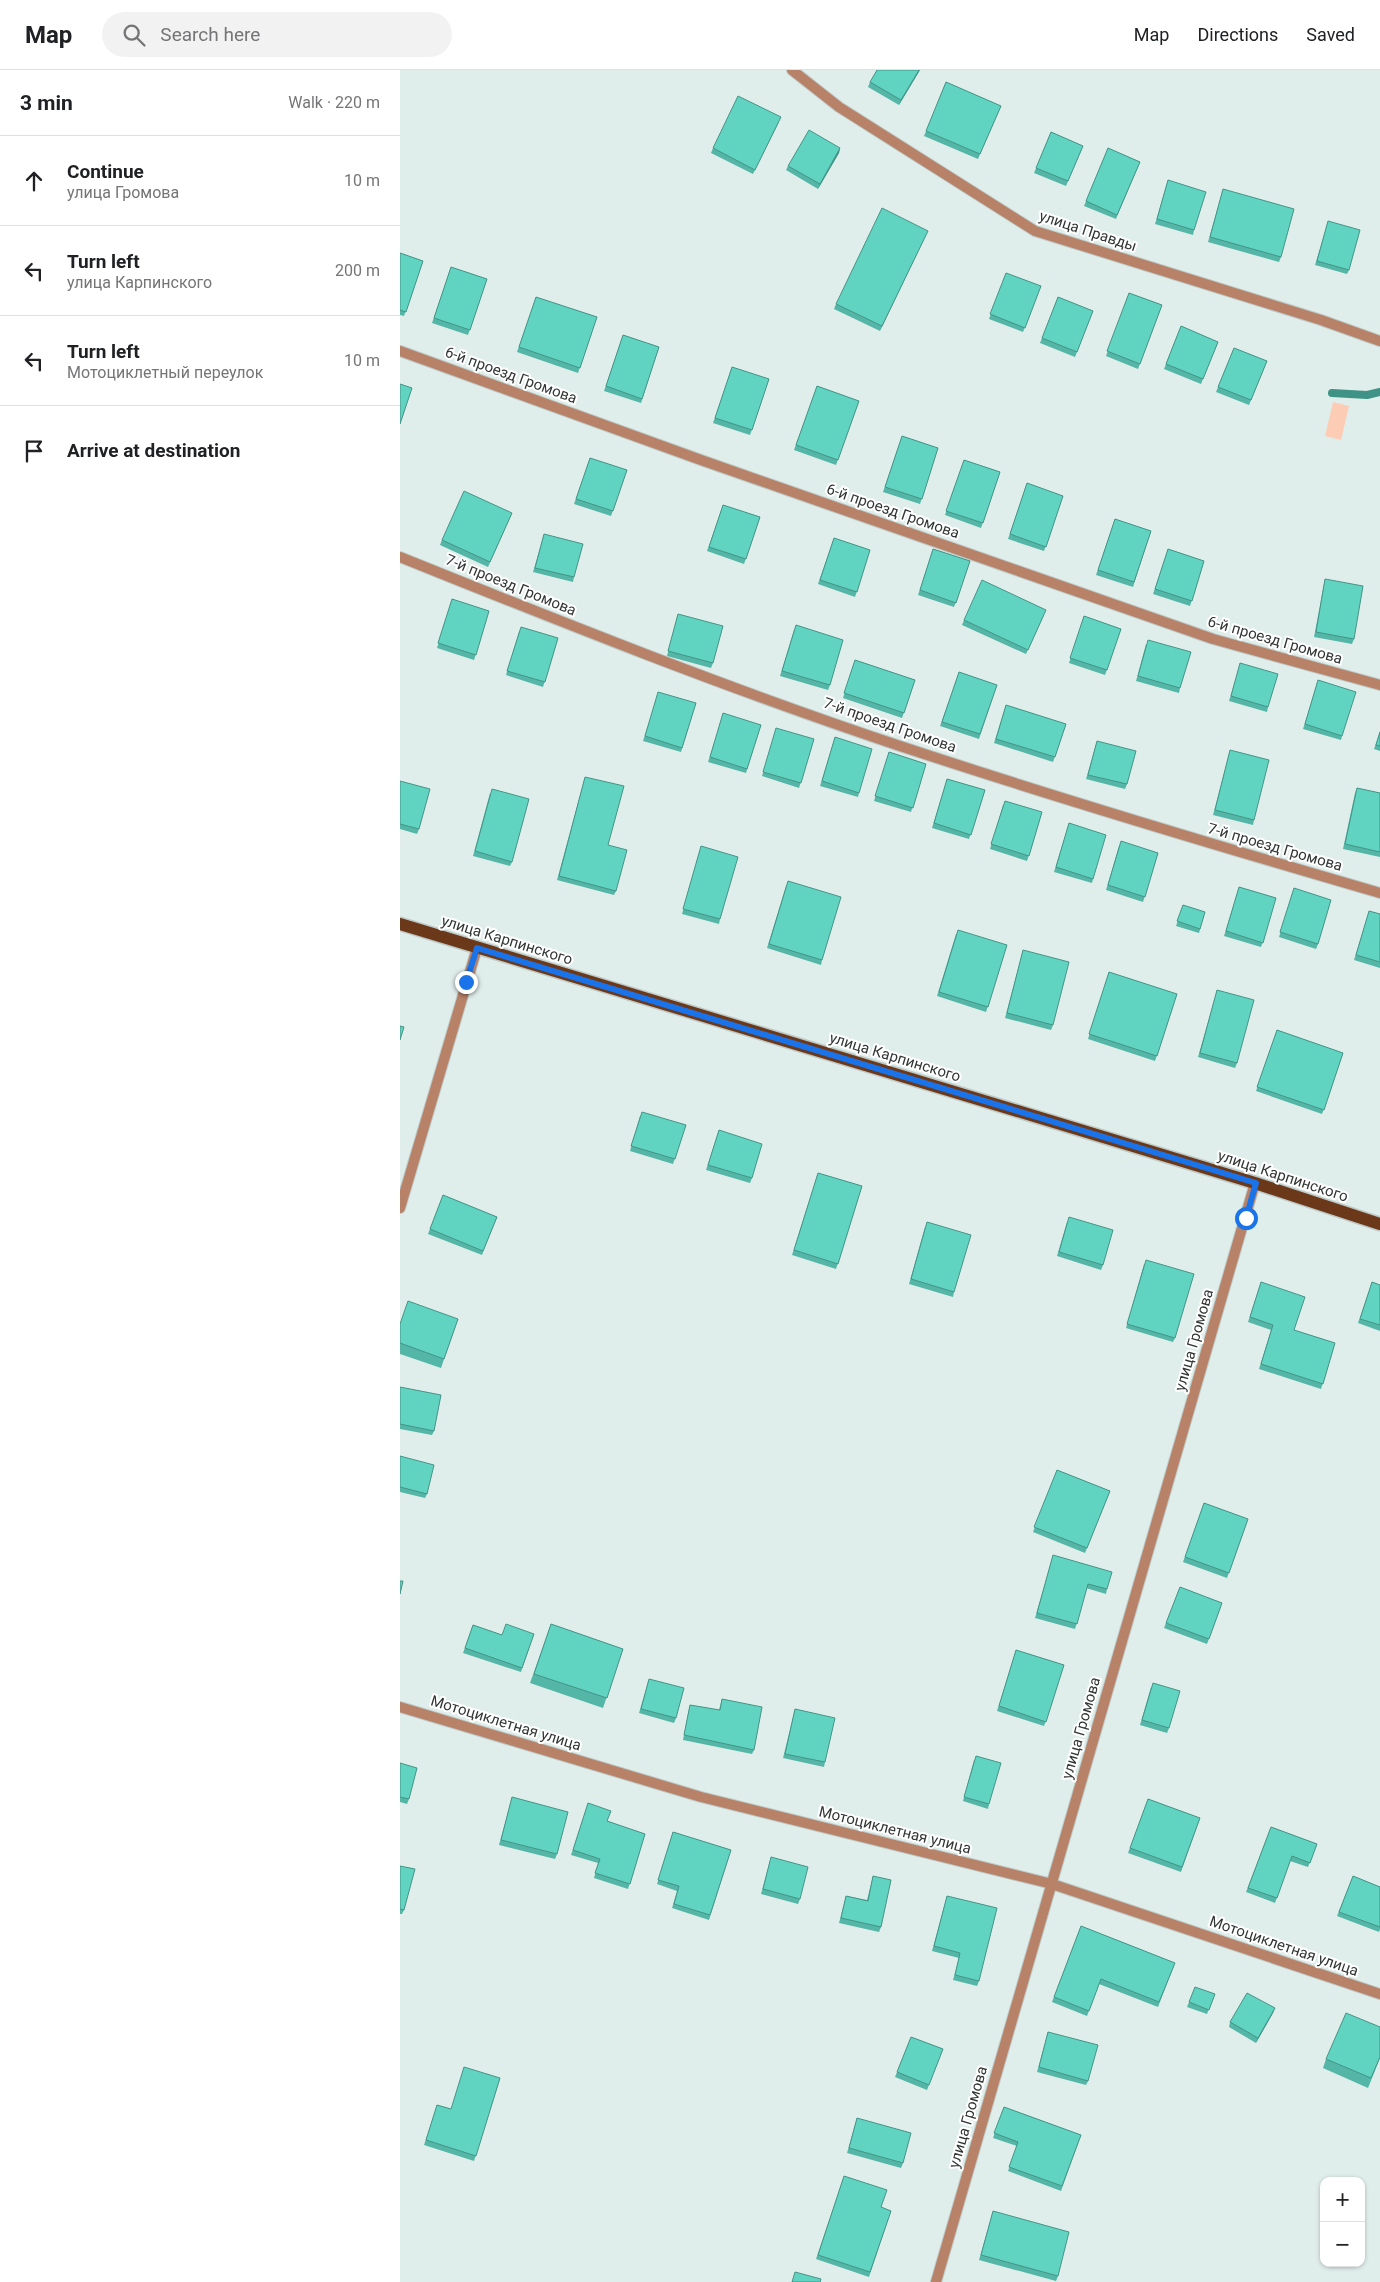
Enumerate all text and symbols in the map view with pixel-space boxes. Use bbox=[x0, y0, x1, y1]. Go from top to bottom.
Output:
search box bbox=[102, 12, 452, 57]
text: Map bbox=[25, 21, 72, 49]
icon: search bbox=[120, 21, 148, 49]
text: Search here bbox=[160, 23, 260, 46]
text: Map bbox=[1134, 24, 1169, 45]
text: Directions bbox=[1197, 24, 1278, 45]
text: Saved bbox=[1306, 24, 1355, 45]
text: 3 min bbox=[20, 91, 73, 115]
text: Walk · 220 m bbox=[288, 93, 380, 112]
text: Continue bbox=[67, 160, 144, 183]
icon: ahead bbox=[20, 167, 48, 195]
text: 10 m bbox=[344, 171, 380, 190]
text: улица Громова bbox=[67, 183, 179, 202]
street label: улица Правды bbox=[1037, 207, 1139, 255]
text: Turn left bbox=[67, 250, 140, 273]
icon: left bbox=[20, 257, 48, 285]
text: 200 m bbox=[335, 261, 380, 280]
text: улица Карпинского bbox=[67, 273, 212, 292]
text: Turn left bbox=[67, 340, 140, 363]
street label: 6-й проезд Громова bbox=[443, 343, 579, 407]
icon: left bbox=[20, 347, 48, 375]
text: 10 m bbox=[344, 351, 380, 370]
text: Мотоциклетный переулок bbox=[67, 363, 263, 382]
icon: arrive bbox=[20, 437, 48, 465]
text: Arrive at destination bbox=[67, 439, 240, 462]
street label: 6-й проезд Громова bbox=[824, 480, 962, 542]
street label: 7-й проезд Громова bbox=[443, 551, 579, 619]
street label: 6-й проезд Громова bbox=[1206, 612, 1344, 668]
street label: 7-й проезд Громова bbox=[821, 694, 959, 756]
street label: 7-й проезд Громова bbox=[1206, 819, 1344, 875]
street label: улица Карпинского bbox=[439, 911, 575, 969]
route end bbox=[455, 971, 478, 994]
street label: улица Карпинского bbox=[827, 1028, 963, 1086]
street label: улица Карпинского bbox=[1215, 1146, 1351, 1206]
route start bbox=[1235, 1207, 1258, 1230]
street label: улица Громова bbox=[1171, 1287, 1217, 1393]
street label: улица Громова bbox=[1058, 1675, 1104, 1781]
street label: Мотоциклетная улица bbox=[429, 1692, 583, 1754]
street label: Мотоциклетная улица bbox=[817, 1802, 973, 1858]
street label: Мотоциклетная улица bbox=[1207, 1912, 1361, 1980]
street label: улица Громова bbox=[945, 2064, 991, 2170]
map controls bbox=[1320, 2177, 1365, 2267]
button: + bbox=[1320, 2177, 1365, 2222]
button: − bbox=[1320, 2222, 1365, 2267]

